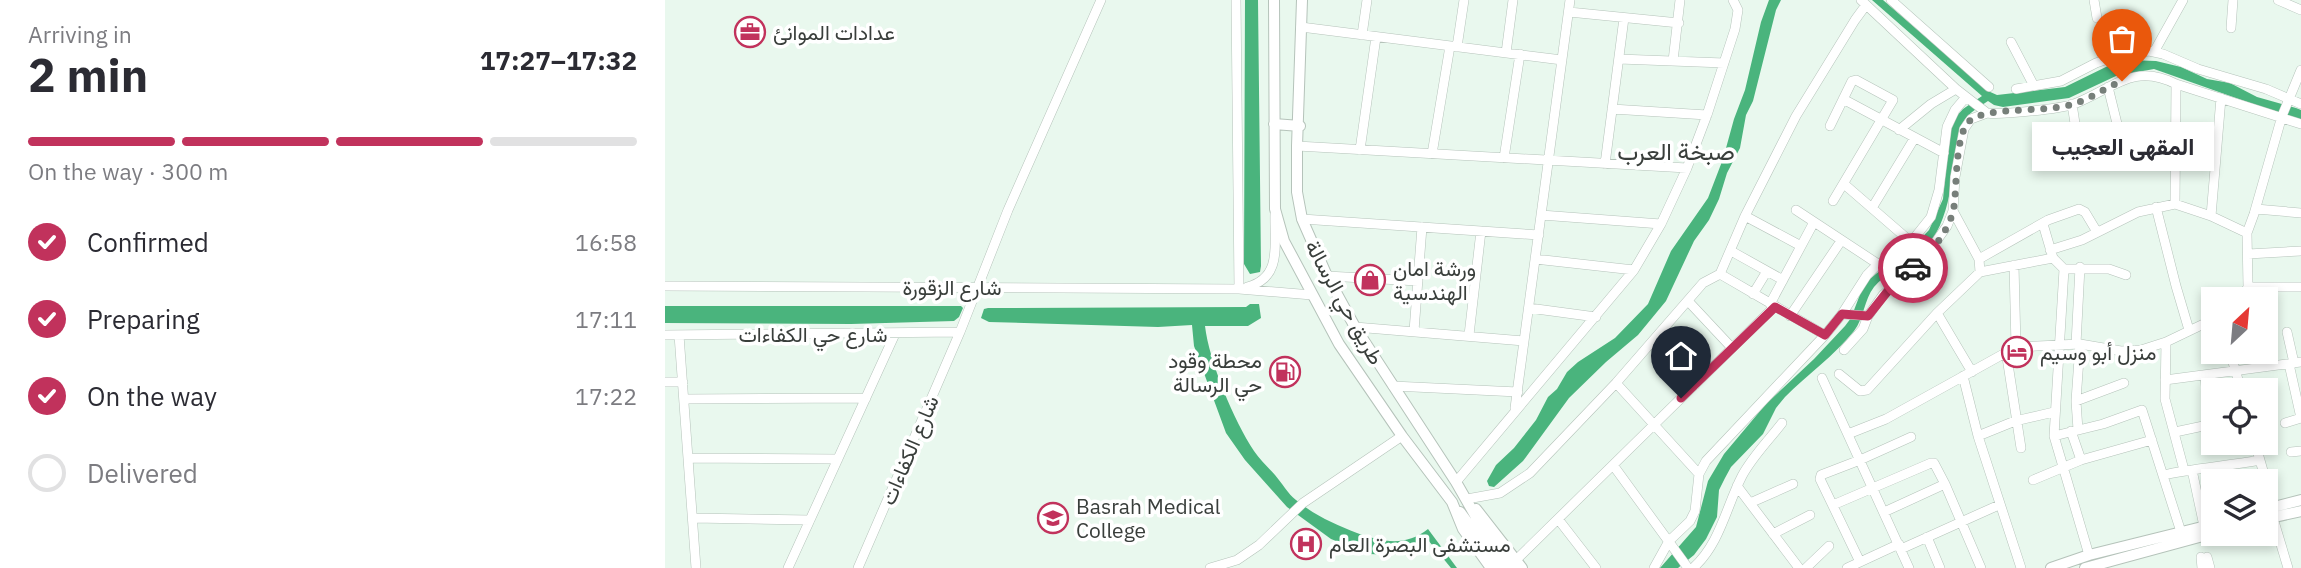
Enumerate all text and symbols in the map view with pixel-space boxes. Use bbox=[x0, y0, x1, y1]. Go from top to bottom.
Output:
pin bbox=[2092, 9, 2152, 81]
office icon: عدادات الموانئ bbox=[733, 15, 767, 49]
place label: عدادات الموانئ bbox=[773, 18, 895, 46]
text: Arriving in bbox=[28, 19, 132, 49]
icon: bag bbox=[2103, 20, 2141, 58]
text: 17:27–17:32 bbox=[480, 43, 637, 77]
text: 2 min bbox=[28, 45, 148, 105]
callout: المقهى العجيب bbox=[2031, 123, 2213, 172]
text: المقهى العجيب bbox=[2052, 131, 2194, 161]
district label: صبخة العرب bbox=[1617, 135, 1735, 167]
text: On the way · 300 m bbox=[28, 156, 228, 186]
icon: check bbox=[28, 223, 66, 261]
text: Confirmed bbox=[87, 225, 209, 259]
text: 16:58 bbox=[575, 227, 637, 257]
courier bbox=[1878, 233, 1948, 303]
street label: طريق حي الرسالة bbox=[1296, 235, 1391, 371]
icon: car bbox=[1894, 249, 1932, 287]
place label: ورشة امان الهندسية bbox=[1393, 254, 1476, 306]
shop icon: ورشة امان الهندسية bbox=[1353, 263, 1387, 297]
street label: شارع الزقورة bbox=[902, 273, 1002, 302]
north arrow bbox=[2201, 287, 2279, 364]
map controls bbox=[2201, 287, 2278, 546]
icon: check bbox=[28, 300, 66, 338]
text: Preparing bbox=[87, 302, 200, 336]
text: 17:11 bbox=[575, 304, 637, 334]
street label: شارع حي الكفاءات bbox=[738, 320, 888, 352]
pin bbox=[1651, 326, 1711, 398]
hotel icon: منزل أبو وسيم bbox=[2000, 335, 2034, 369]
icon: home bbox=[1662, 337, 1700, 375]
place label: منزل أبو وسيم bbox=[2040, 338, 2156, 367]
place label: محطة وقود حي الرسالة bbox=[1168, 346, 1262, 402]
fuel station icon: محطة وقود حي الرسالة bbox=[1268, 355, 1302, 389]
icon: check bbox=[28, 377, 66, 415]
button: locate bbox=[2201, 378, 2278, 455]
text: On the way bbox=[87, 379, 217, 413]
text: 17:22 bbox=[575, 381, 637, 411]
street label: شارع الكفاءات bbox=[873, 391, 946, 509]
text: Delivered bbox=[87, 456, 198, 490]
button: layers bbox=[2201, 469, 2278, 546]
place label: Basrah Medical College bbox=[1076, 492, 1221, 544]
school or university icon: Basrah Medical College bbox=[1036, 501, 1070, 535]
hospital icon: مستشفى البصرة العام bbox=[1289, 527, 1323, 561]
place label: مستشفى البصرة العام bbox=[1329, 530, 1511, 559]

